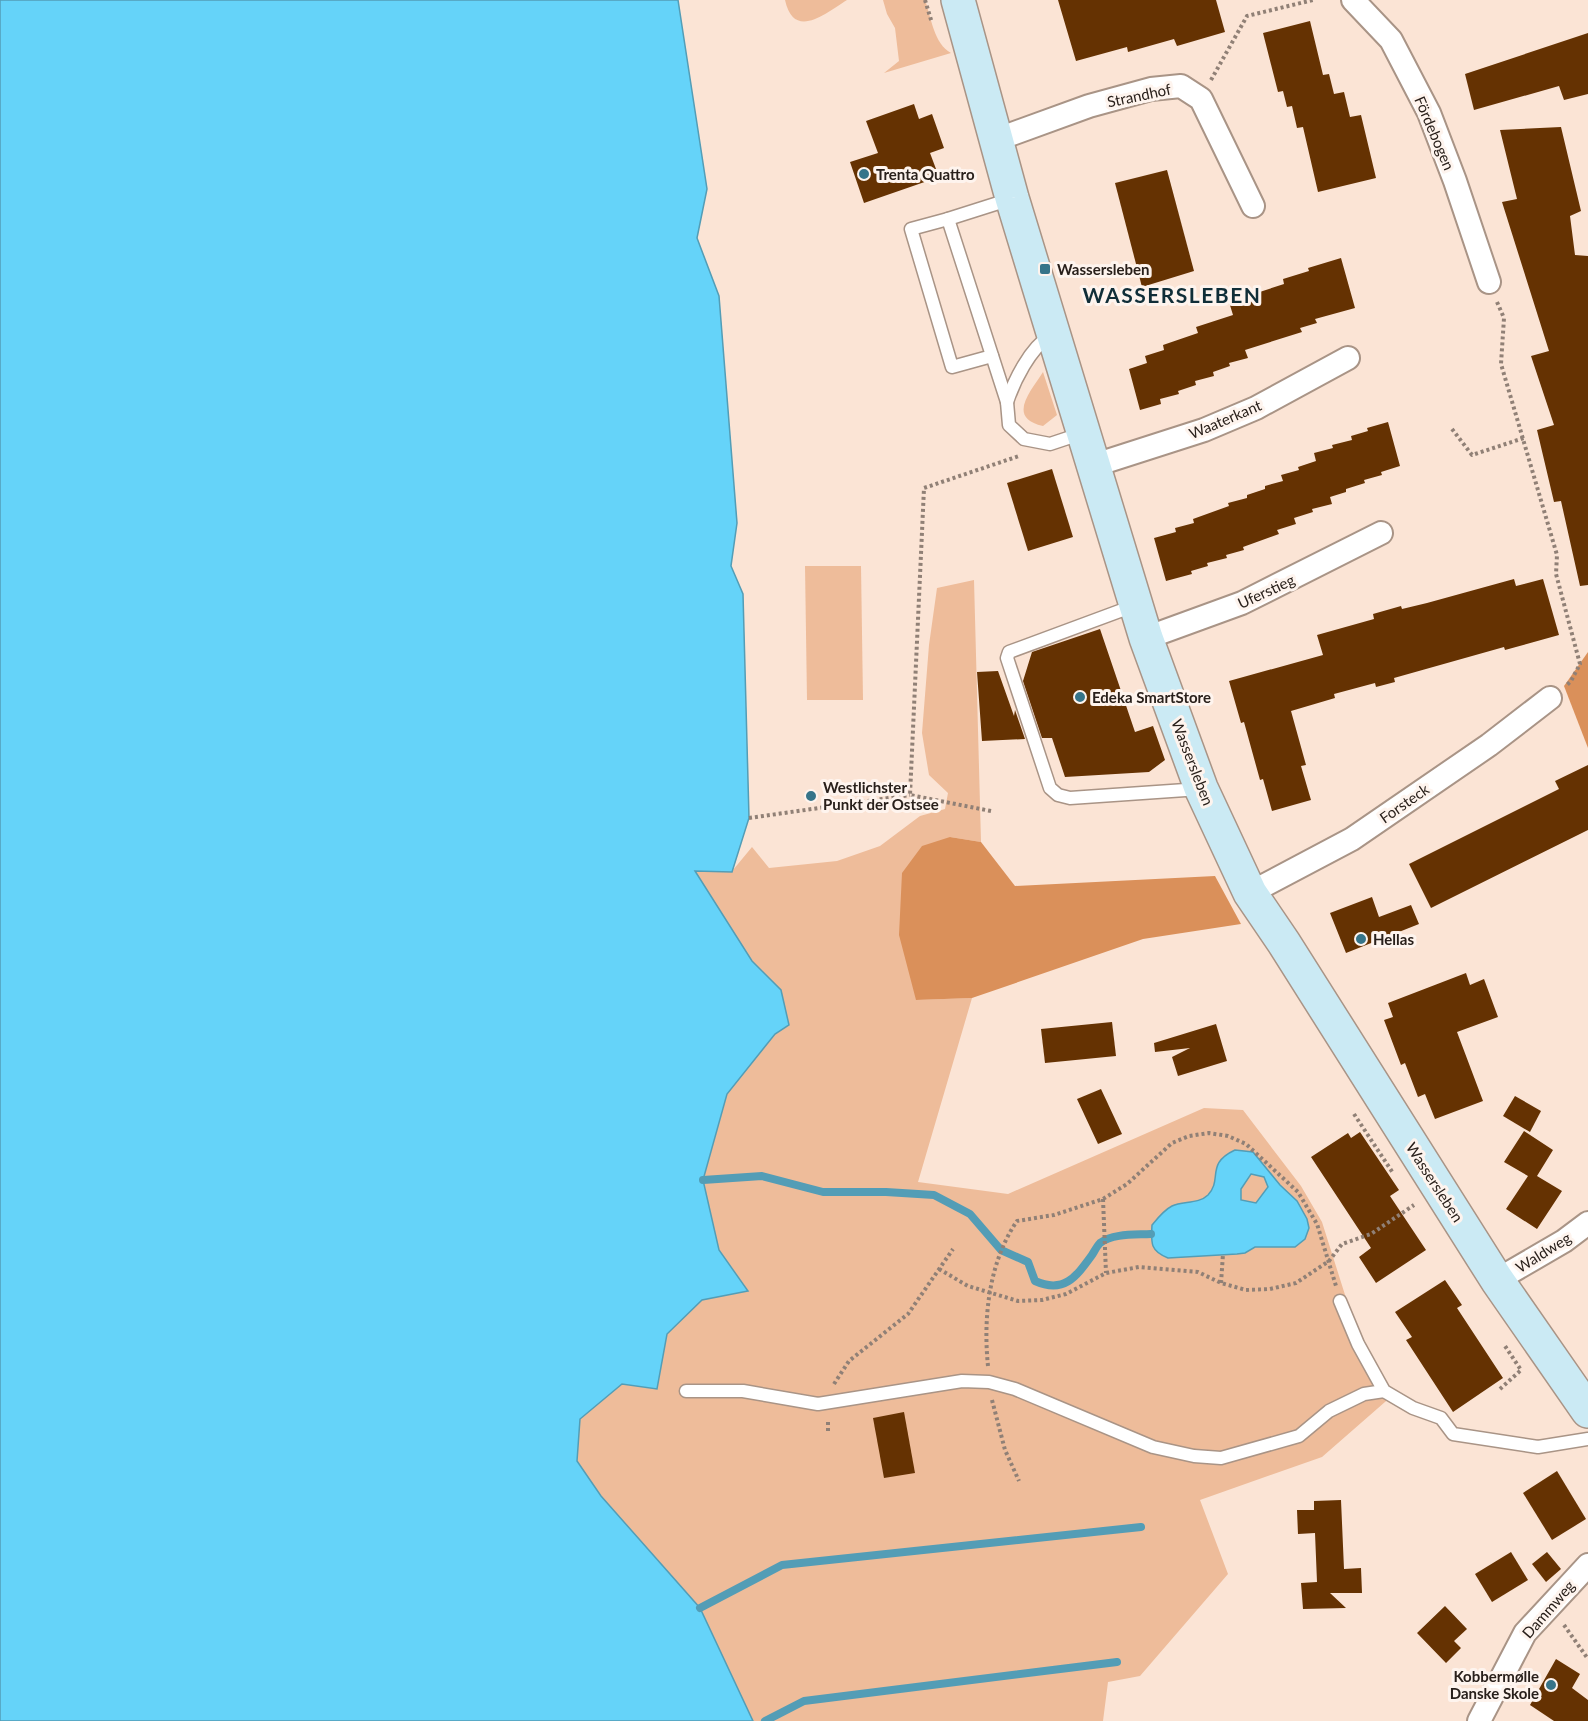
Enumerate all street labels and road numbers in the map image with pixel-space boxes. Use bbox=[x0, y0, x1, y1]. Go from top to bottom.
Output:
street label: Strandhof bbox=[1105, 79, 1173, 111]
street label: Fördebogen bbox=[1411, 93, 1459, 173]
street label: Waaterkant bbox=[1186, 395, 1264, 442]
street label: Uferstieg bbox=[1235, 570, 1297, 612]
street label: Wassersleben bbox=[1168, 716, 1218, 808]
street label: Forsteck bbox=[1376, 779, 1433, 827]
street label: Wassersleben bbox=[1403, 1139, 1467, 1225]
street label: Waldweg bbox=[1512, 1228, 1574, 1276]
street label: Dammweg bbox=[1518, 1576, 1578, 1642]

